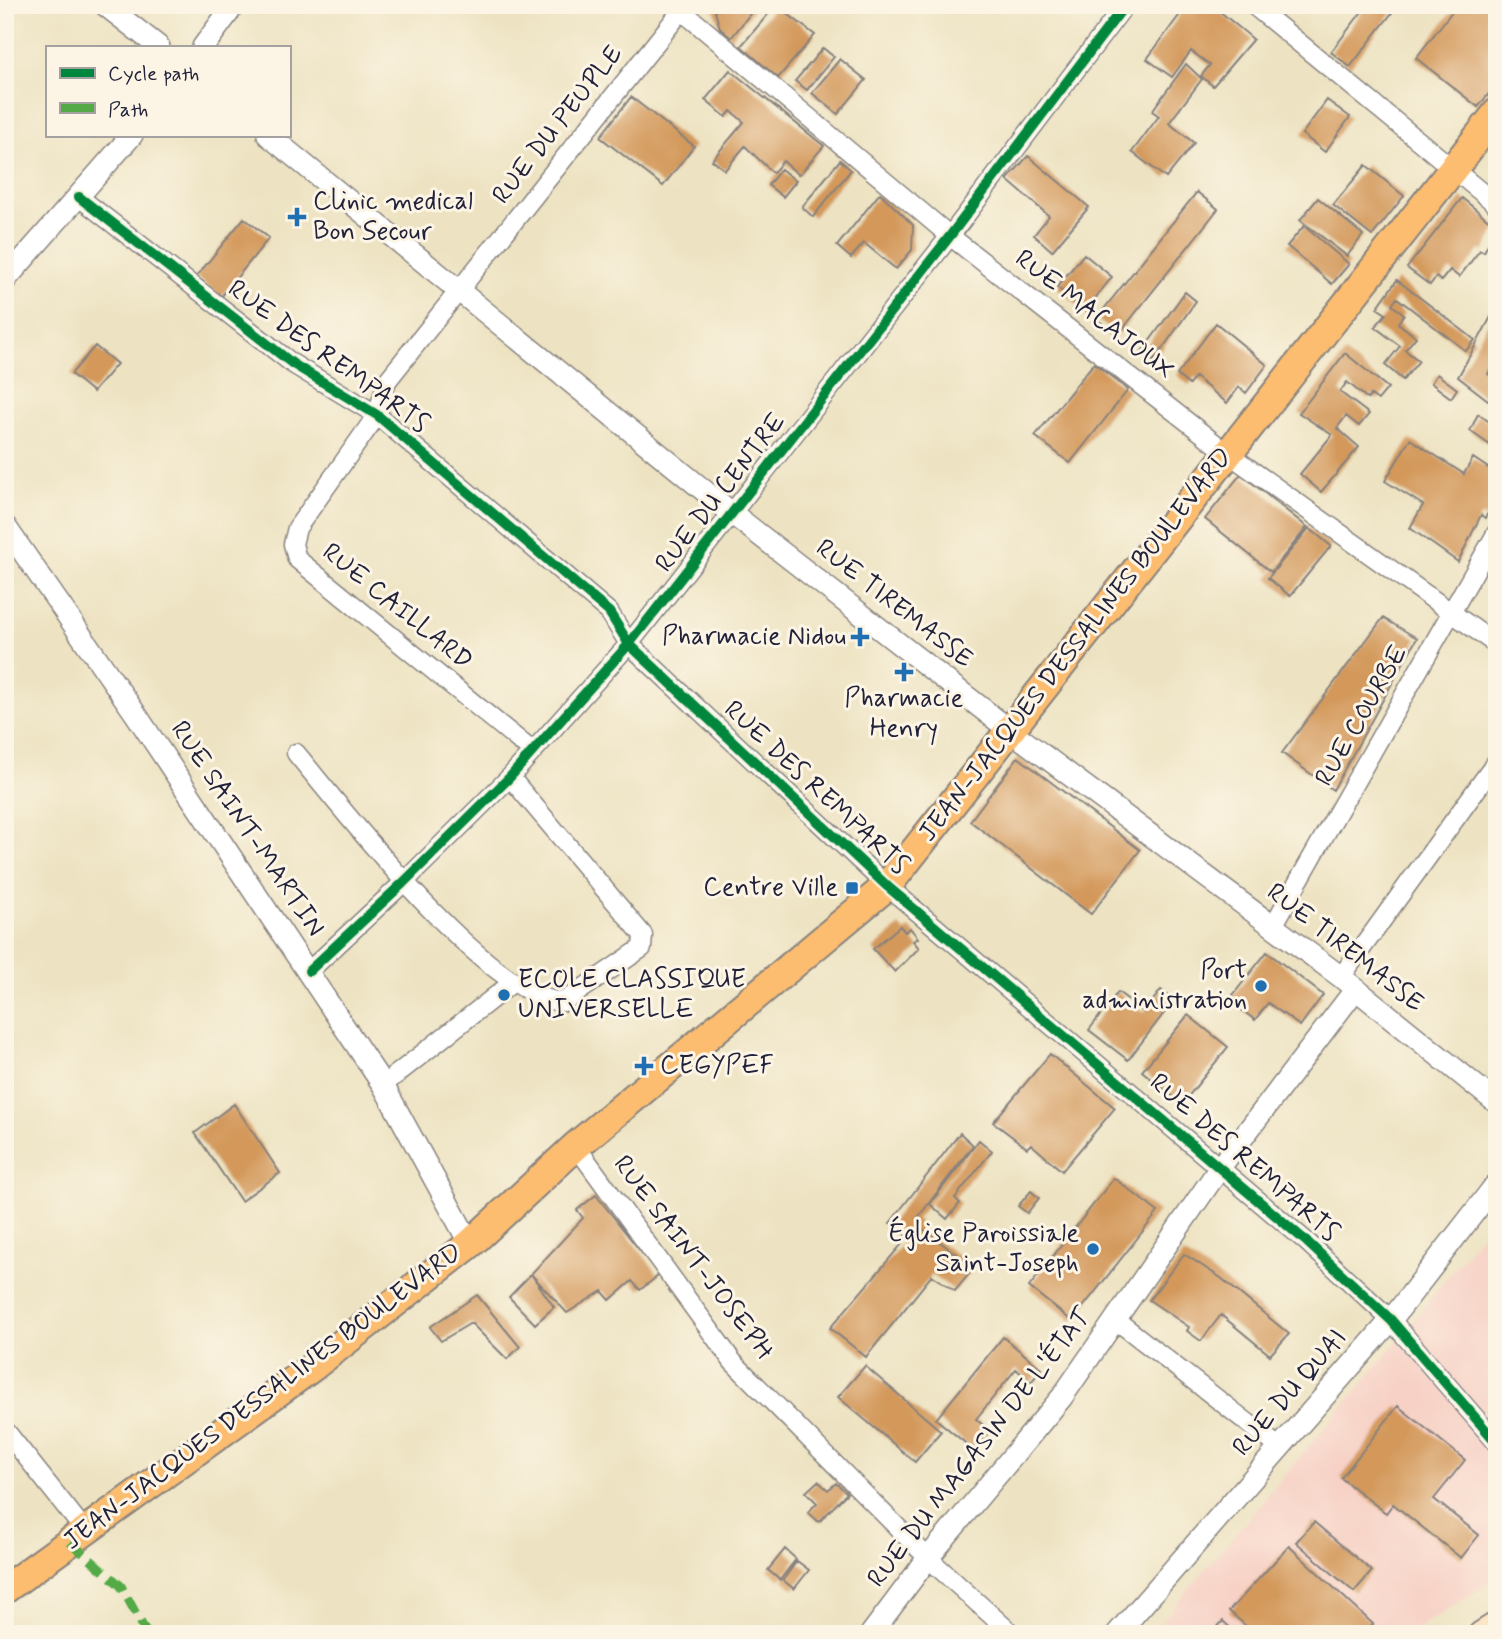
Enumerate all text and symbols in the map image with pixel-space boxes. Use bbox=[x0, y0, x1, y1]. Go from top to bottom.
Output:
street label: RUE DU PEUPLE bbox=[485, 38, 631, 212]
legend bbox=[46, 46, 290, 136]
text: Cycle path bbox=[108, 60, 199, 88]
text: Path bbox=[108, 96, 148, 124]
place label: Clinic medical Bon Secour bbox=[313, 185, 473, 249]
marker: Clinic medical Bon Secour bbox=[287, 207, 307, 227]
street label: RUE MACAJOUX bbox=[1008, 242, 1180, 388]
street label: RUE DES REMPARTS bbox=[221, 272, 435, 442]
street label: RUE DU CENTRE bbox=[648, 406, 794, 580]
street label: JEAN-JACQUES DESSALINES BOULEVARD bbox=[911, 441, 1241, 849]
street label: RUE TIREMASSE bbox=[808, 532, 980, 676]
street label: RUE CAILLARD bbox=[315, 536, 479, 678]
place label: Pharmacie Nidou bbox=[662, 620, 846, 654]
marker: Pharmacie Nidou bbox=[852, 629, 868, 645]
street label: RUE COURBE bbox=[1308, 639, 1416, 793]
marker: Pharmacie Henry bbox=[896, 664, 912, 680]
place label: Pharmacie Henry bbox=[845, 682, 964, 746]
street label: RUE DES REMPARTS bbox=[716, 693, 916, 883]
street label: RUE SAINT-MARTIN bbox=[162, 715, 332, 943]
place label: Centre Ville bbox=[703, 871, 838, 905]
street label: RUE TIREMASSE bbox=[1259, 876, 1431, 1020]
marker: Centre Ville bbox=[844, 880, 860, 896]
place label: Port administration bbox=[1082, 954, 1247, 1018]
place label: ECOLE CLASSIQUE UNIVERSELLE bbox=[518, 963, 746, 1027]
marker: Port administration bbox=[1253, 978, 1269, 994]
marker: ECOLE CLASSIQUE UNIVERSELLE bbox=[496, 987, 512, 1003]
place label: CEGYPEF bbox=[660, 1049, 774, 1083]
marker: CEGYPEF bbox=[634, 1056, 654, 1076]
street label: RUE DES REMPARTS bbox=[1142, 1066, 1346, 1250]
street label: RUE SAINT-JOSEPH bbox=[605, 1149, 781, 1367]
place label: Église Paroissiale Saint-Joseph bbox=[889, 1215, 1079, 1281]
street label: JEAN-JACQUES DESSALINES BOULEVARD bbox=[57, 1236, 469, 1558]
marker: Église Paroissiale Saint-Joseph bbox=[1085, 1241, 1101, 1257]
street label: RUE DU MAGASIN DE L'ÉTAT bbox=[859, 1299, 1101, 1595]
street label: RUE DU QUAI bbox=[1225, 1322, 1355, 1464]

